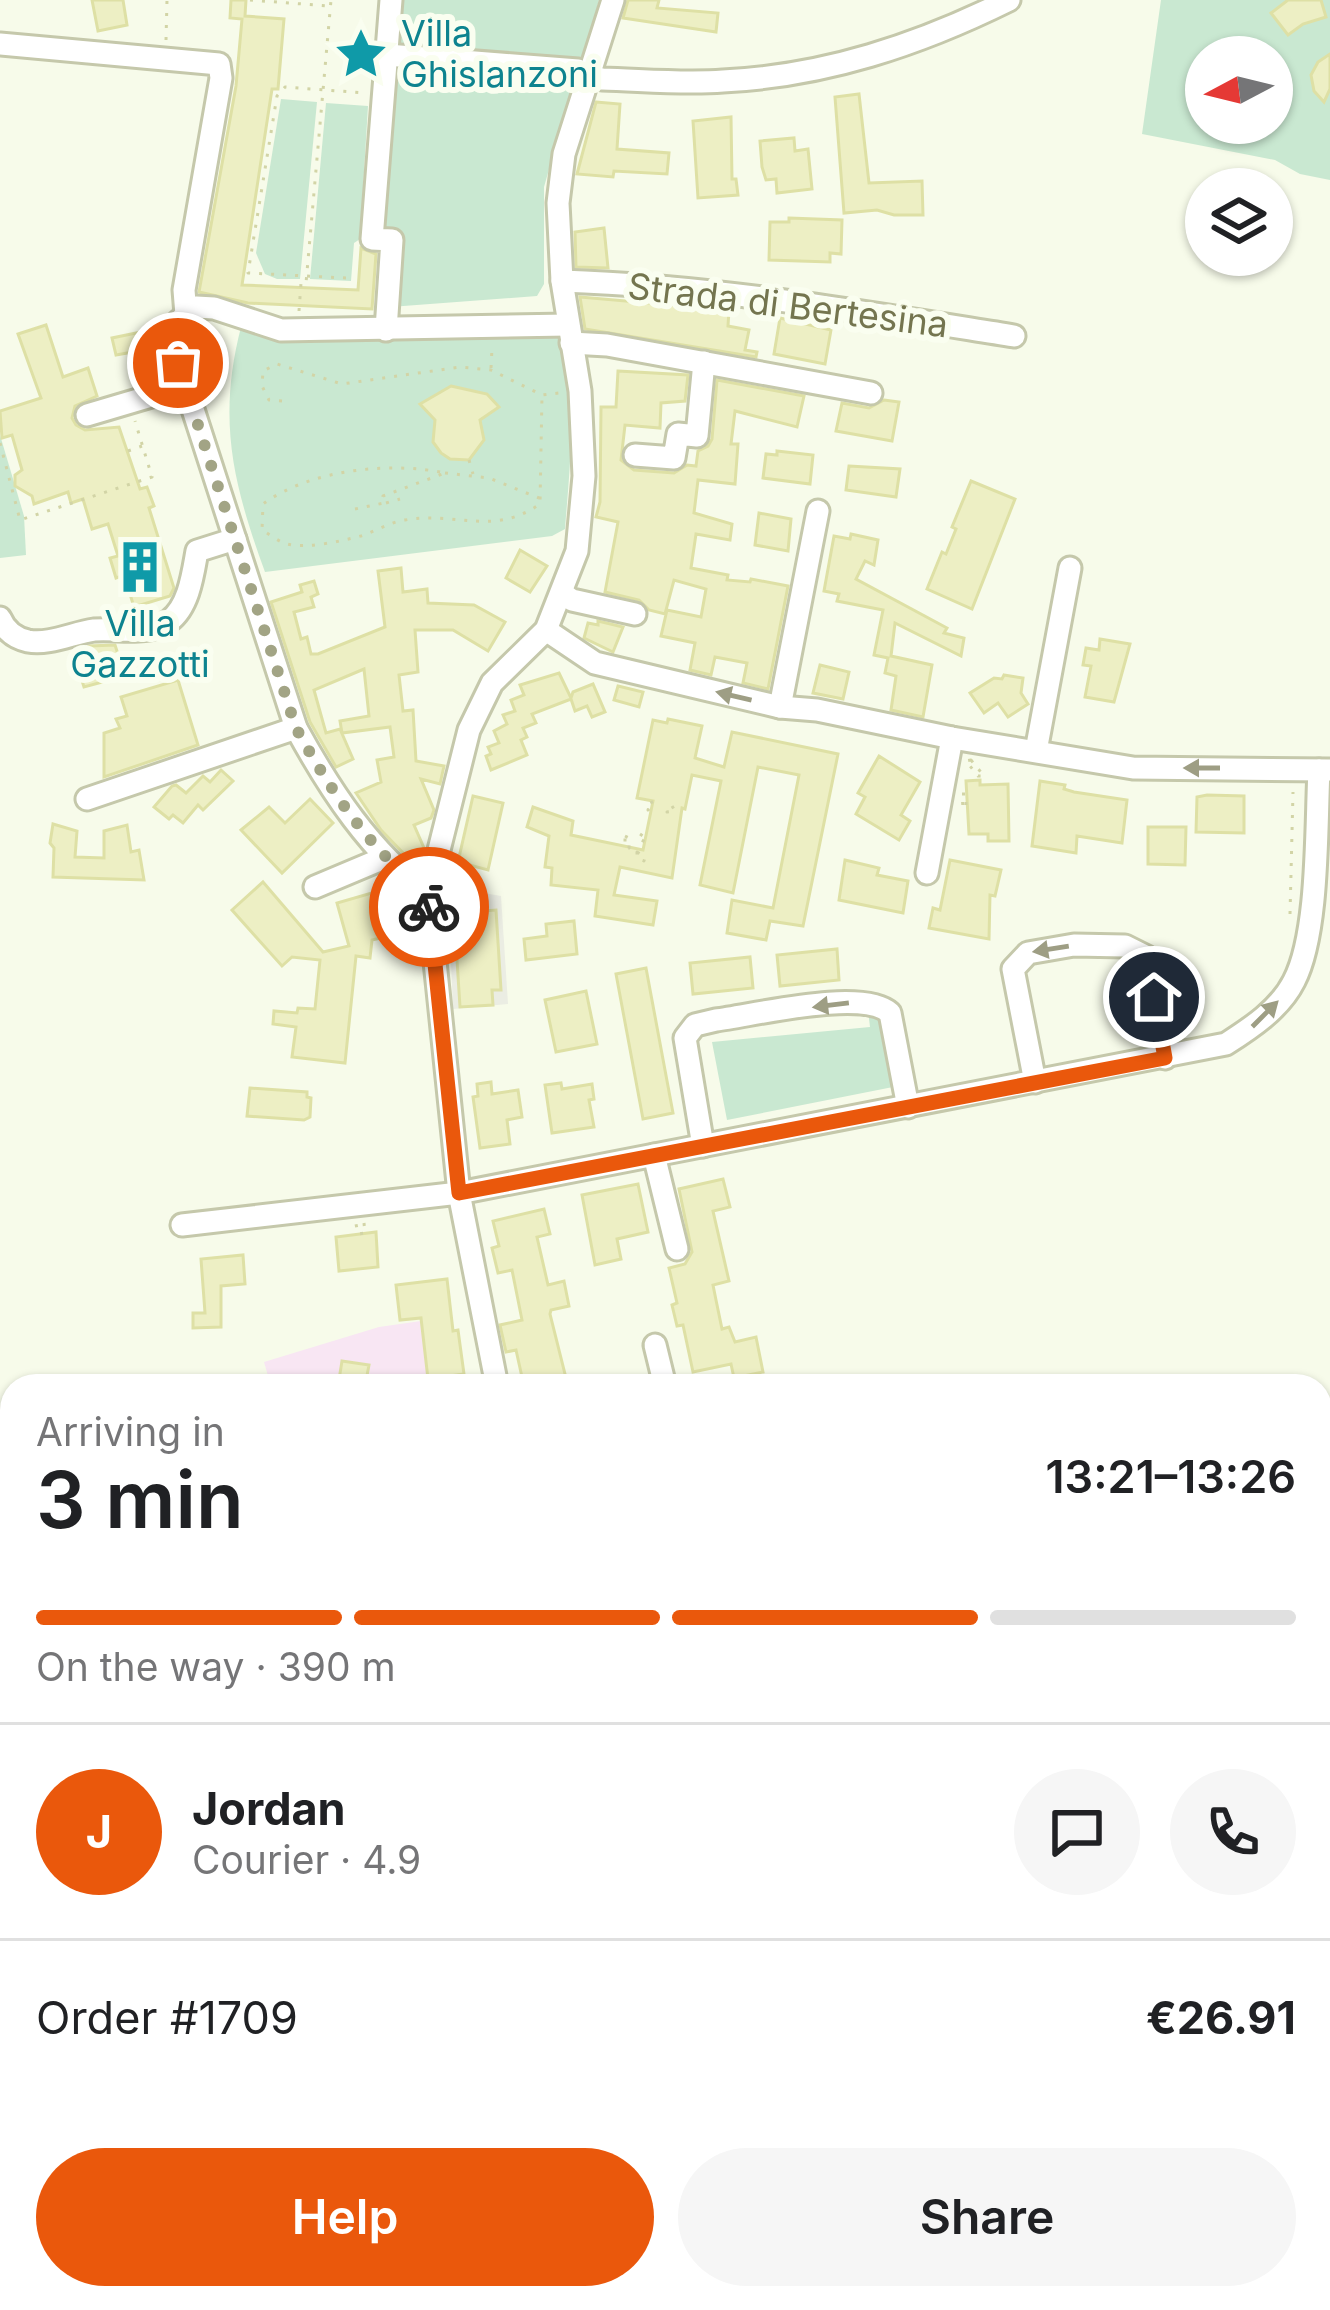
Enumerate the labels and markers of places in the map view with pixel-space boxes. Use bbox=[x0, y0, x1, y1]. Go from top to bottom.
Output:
place label: Villa Ghislanzoni bbox=[401, 11, 598, 96]
place icon: Villa Ghislanzoni bbox=[332, 25, 390, 83]
pin bbox=[127, 312, 229, 414]
building icon: Villa Gazzotti bbox=[111, 538, 169, 596]
place label: Villa Gazzotti bbox=[70, 601, 210, 686]
pin bbox=[1103, 946, 1205, 1048]

